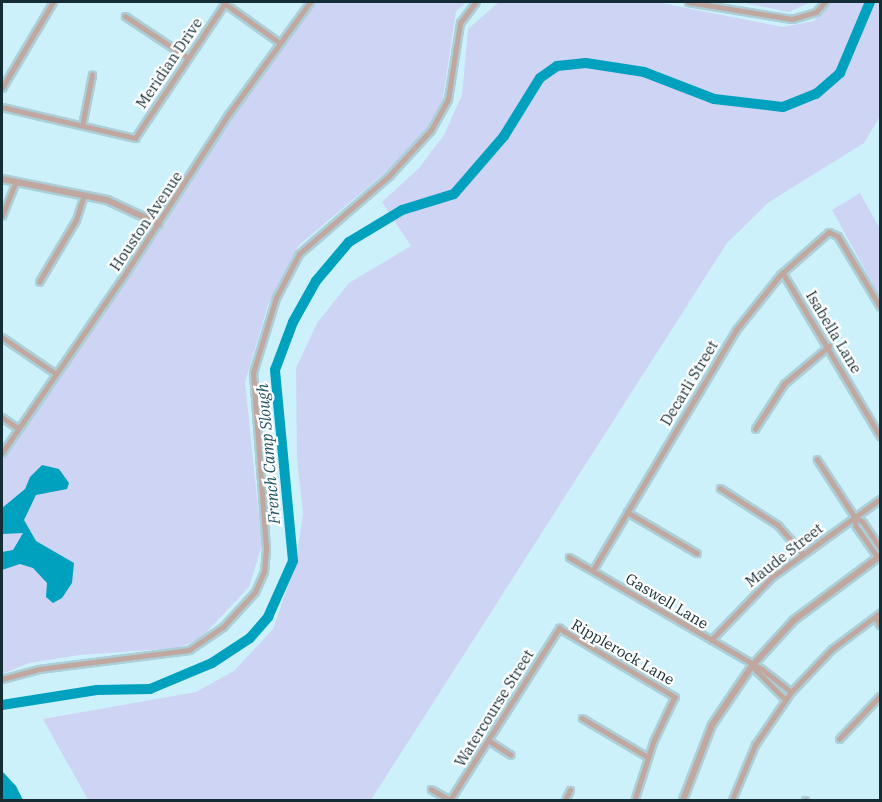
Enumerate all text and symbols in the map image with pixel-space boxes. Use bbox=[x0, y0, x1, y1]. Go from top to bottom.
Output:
street label: Meridian Drive bbox=[132, 14, 206, 112]
street label: Houston Avenue bbox=[106, 168, 186, 274]
street label: Isabella Lane bbox=[802, 287, 866, 377]
street label: Decarli Street bbox=[657, 337, 721, 429]
water label: French Camp Slough bbox=[252, 383, 284, 525]
street label: Maude Street bbox=[742, 519, 826, 591]
street label: Gaswell Lane bbox=[622, 569, 712, 633]
street label: Ripplerock Lane bbox=[568, 615, 678, 689]
street label: Watercourse Street bbox=[451, 646, 537, 770]

